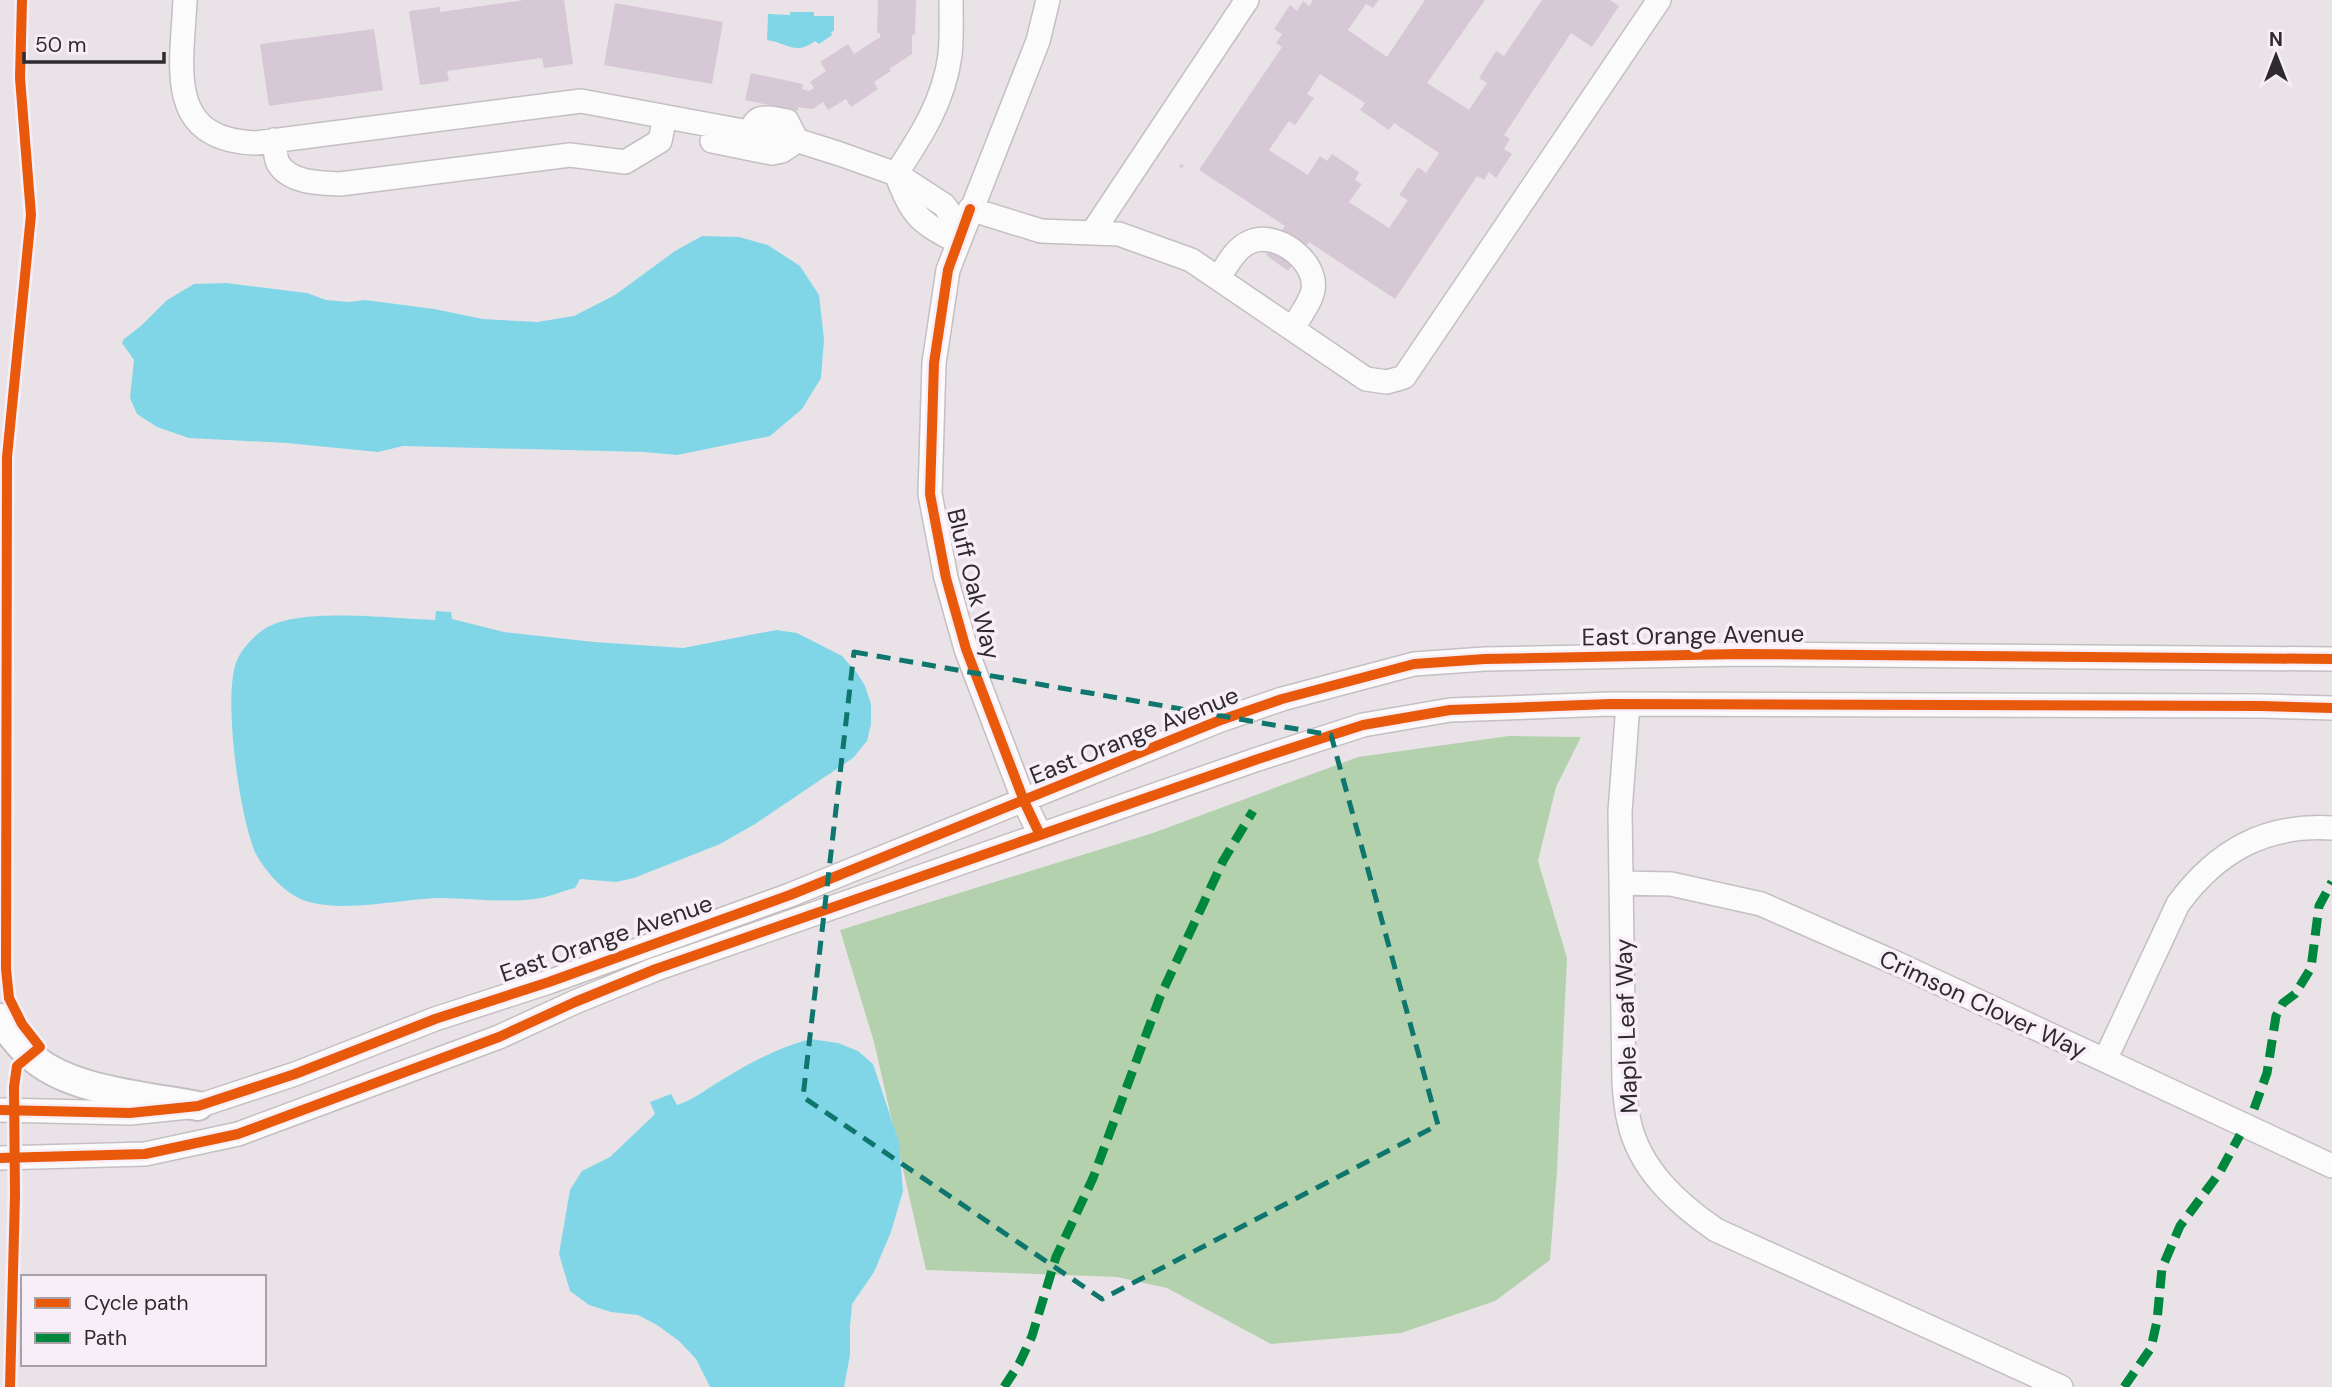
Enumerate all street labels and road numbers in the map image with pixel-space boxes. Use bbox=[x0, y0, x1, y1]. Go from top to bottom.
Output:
street label: Bluff Oak Way bbox=[940, 505, 1008, 663]
street label: East Orange Avenue bbox=[1581, 618, 1805, 652]
street label: East Orange Avenue bbox=[1025, 679, 1243, 791]
street label: East Orange Avenue bbox=[496, 887, 716, 989]
street label: Maple Leaf Way bbox=[1607, 938, 1645, 1114]
street label: Crimson Clover Way bbox=[1875, 942, 2091, 1066]

